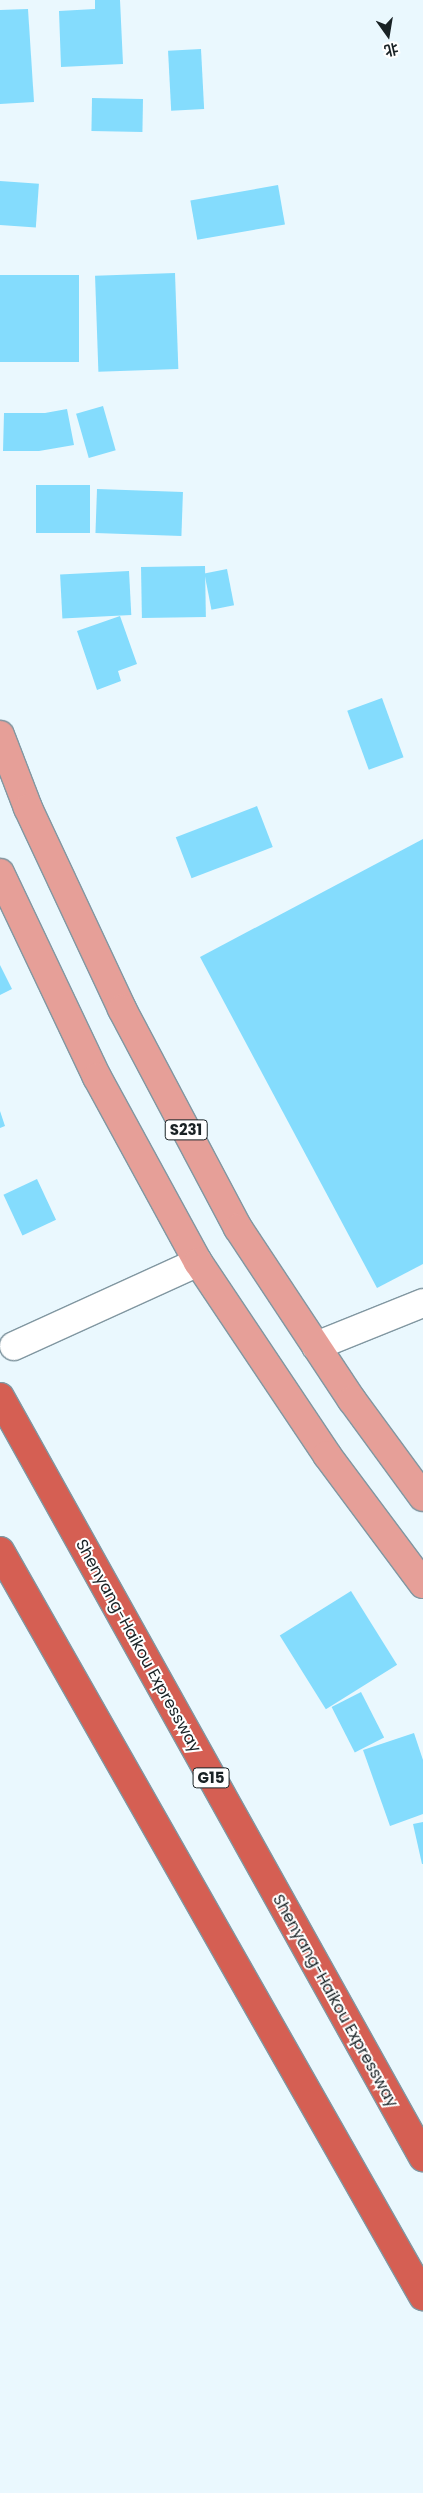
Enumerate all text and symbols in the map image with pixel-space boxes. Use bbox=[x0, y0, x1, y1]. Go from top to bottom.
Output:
north arrow bbox=[363, 10, 413, 60]
text: 北 bbox=[382, 38, 400, 61]
road number: S231 bbox=[164, 1118, 208, 1142]
street label: Shenyang-Haikou Expressway bbox=[71, 1536, 205, 1756]
road number: G15 bbox=[192, 1766, 230, 1790]
street label: Shenyang-Haikou Expressway bbox=[268, 1891, 402, 2111]

